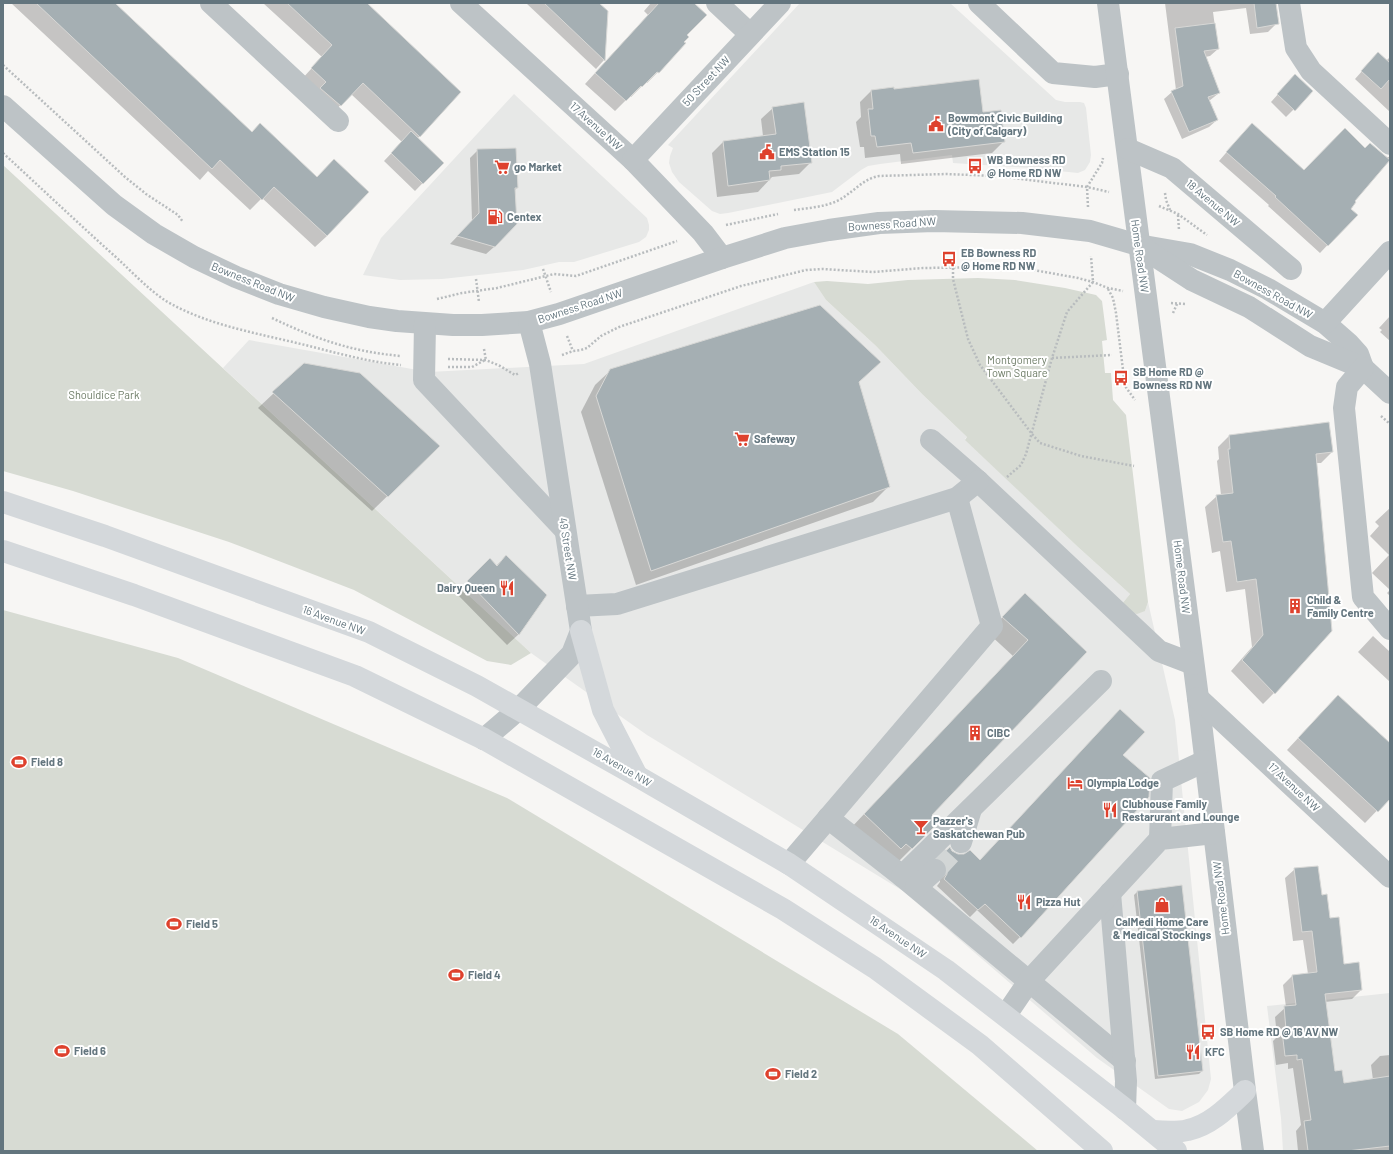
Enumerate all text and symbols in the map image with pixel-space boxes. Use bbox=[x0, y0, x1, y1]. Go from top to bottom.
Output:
street label: 50 Street NW bbox=[679, 53, 732, 108]
street label: 17 Avenue NW bbox=[568, 99, 625, 153]
place label: Bowmont Civic Building (City of Calgary) bbox=[947, 111, 1062, 137]
public building icon: Bowmont Civic Building (City of Calgary) bbox=[927, 115, 945, 133]
public building icon: EMS Station 15 bbox=[758, 143, 776, 161]
place label: EMS Station 15 bbox=[779, 145, 850, 158]
place label: WB Bowness RD @ Home RD NW bbox=[987, 153, 1066, 179]
bus stop icon: WB Bowness RD @ Home RD NW bbox=[966, 157, 984, 175]
supermarket icon: go Market bbox=[493, 158, 511, 176]
place label: go Market bbox=[514, 160, 562, 173]
street label: 18 Avenue NW bbox=[1184, 176, 1243, 229]
fuel station icon: Centex bbox=[486, 208, 504, 226]
place label: Centex bbox=[507, 210, 542, 223]
street label: Bowness Road NW bbox=[847, 214, 937, 233]
street label: Home Road NW bbox=[1129, 218, 1152, 294]
place label: EB Bowness RD @ Home RD NW bbox=[961, 246, 1037, 272]
bus stop icon: EB Bowness RD @ Home RD NW bbox=[940, 250, 958, 268]
street label: Bowness Road NW bbox=[210, 259, 297, 304]
street label: Bowness Road NW bbox=[1231, 266, 1315, 321]
street label: Bowness Road NW bbox=[536, 286, 624, 325]
park label: Montgomery Town Square bbox=[986, 353, 1048, 379]
place label: SB Home RD @ Bowness RD NW bbox=[1133, 365, 1212, 391]
bus stop icon: SB Home RD @ Bowness RD NW bbox=[1112, 369, 1130, 387]
park label: Shouldice Park bbox=[69, 388, 140, 401]
supermarket icon: Safeway bbox=[733, 430, 751, 448]
place label: Safeway bbox=[754, 432, 796, 445]
street label: 49 Street NW bbox=[557, 517, 580, 582]
street label: Home Road NW bbox=[1172, 539, 1193, 615]
restaurant icon: Dairy Queen bbox=[498, 579, 516, 597]
place label: Dairy Queen bbox=[437, 581, 495, 594]
place label: Child & Family Centre bbox=[1307, 593, 1374, 619]
building icon: Child & Family Centre bbox=[1286, 597, 1304, 615]
street label: 16 Avenue NW bbox=[301, 602, 368, 637]
building icon: CIBC bbox=[966, 724, 984, 742]
place label: CIBC bbox=[987, 726, 1010, 739]
street label: 16 Avenue NW bbox=[590, 744, 654, 789]
sports icon: Field 8 bbox=[10, 753, 28, 771]
place label: Field 8 bbox=[31, 755, 63, 768]
street label: 17 Avenue NW bbox=[1266, 760, 1323, 814]
hotel icon: Olympia Lodge bbox=[1066, 774, 1084, 792]
place label: Olympia Lodge bbox=[1087, 776, 1159, 789]
place label: Clubhouse Family Restarurant and Lounge bbox=[1122, 797, 1239, 823]
restaurant icon: Clubhouse Family Restarurant and Lounge bbox=[1101, 801, 1119, 819]
place label: Pazzer's Saskatchewan Pub bbox=[933, 814, 1025, 840]
bar icon: Pazzer's Saskatchewan Pub bbox=[912, 818, 930, 836]
street label: Home Road NW bbox=[1210, 860, 1231, 936]
restaurant icon: Pizza Hut bbox=[1015, 893, 1033, 911]
place label: Pizza Hut bbox=[1036, 895, 1081, 908]
shop icon: CalMedi Home Care & Medical Stockings bbox=[1153, 896, 1171, 914]
street label: 16 Avenue NW bbox=[867, 913, 930, 961]
sports icon: Field 5 bbox=[165, 915, 183, 933]
place label: CalMedi Home Care & Medical Stockings bbox=[1113, 915, 1212, 941]
place label: Field 5 bbox=[186, 917, 218, 930]
sports icon: Field 4 bbox=[447, 966, 465, 984]
place label: Field 4 bbox=[468, 968, 501, 981]
bus stop icon: SB Home RD @ 16 AV NW bbox=[1199, 1023, 1217, 1041]
place label: SB Home RD @ 16 AV NW bbox=[1220, 1025, 1338, 1038]
sports icon: Field 6 bbox=[53, 1042, 71, 1060]
restaurant icon: KFC bbox=[1184, 1043, 1202, 1061]
place label: Field 6 bbox=[74, 1044, 106, 1057]
place label: KFC bbox=[1205, 1045, 1225, 1058]
sports icon: Field 2 bbox=[764, 1065, 782, 1083]
place label: Field 2 bbox=[785, 1067, 817, 1080]

